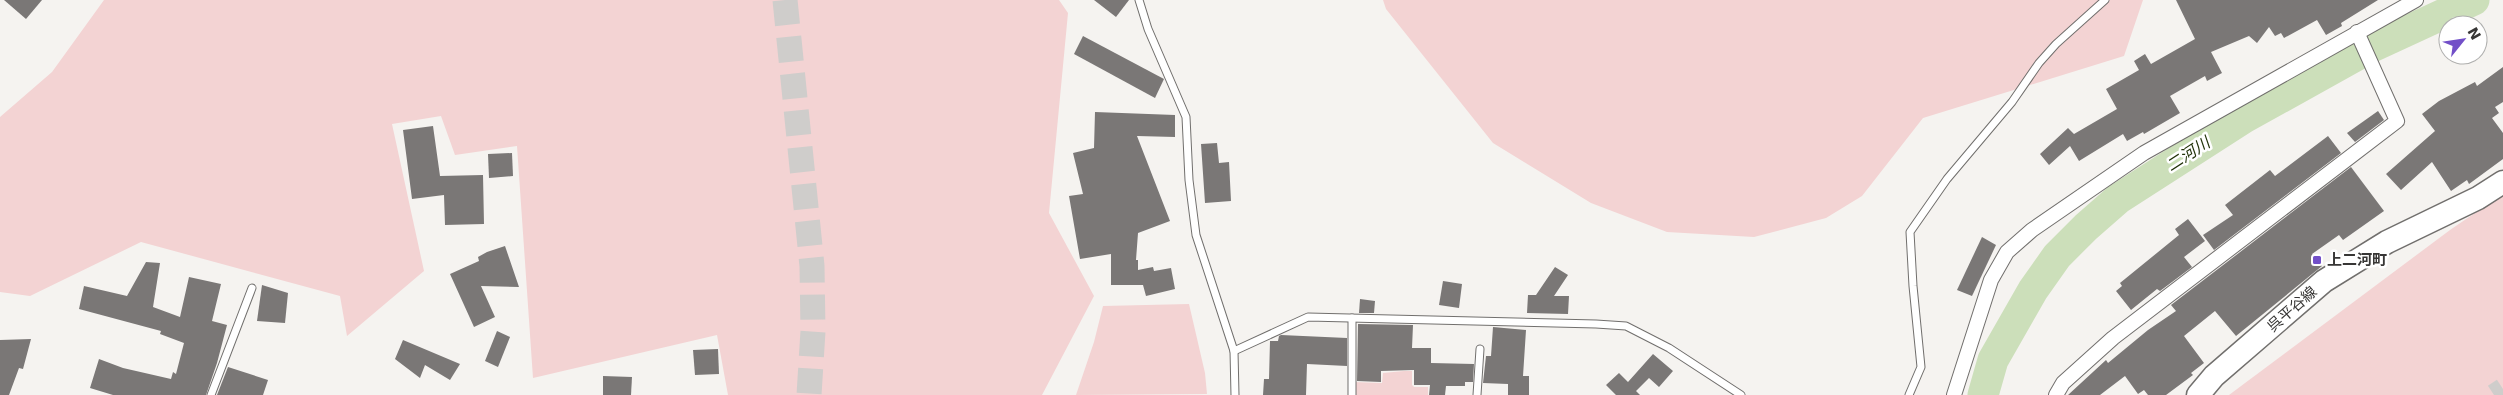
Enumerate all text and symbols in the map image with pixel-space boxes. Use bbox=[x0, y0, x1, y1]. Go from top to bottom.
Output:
north arrow bbox=[2438, 15, 2488, 65]
text: N bbox=[2464, 24, 2484, 43]
water label: 二河川 bbox=[2163, 132, 2215, 175]
place label: 上二河町 bbox=[2327, 251, 2387, 269]
marker: 上二河町 bbox=[2311, 254, 2323, 266]
street label: 呉平谷線 bbox=[2263, 283, 2321, 335]

